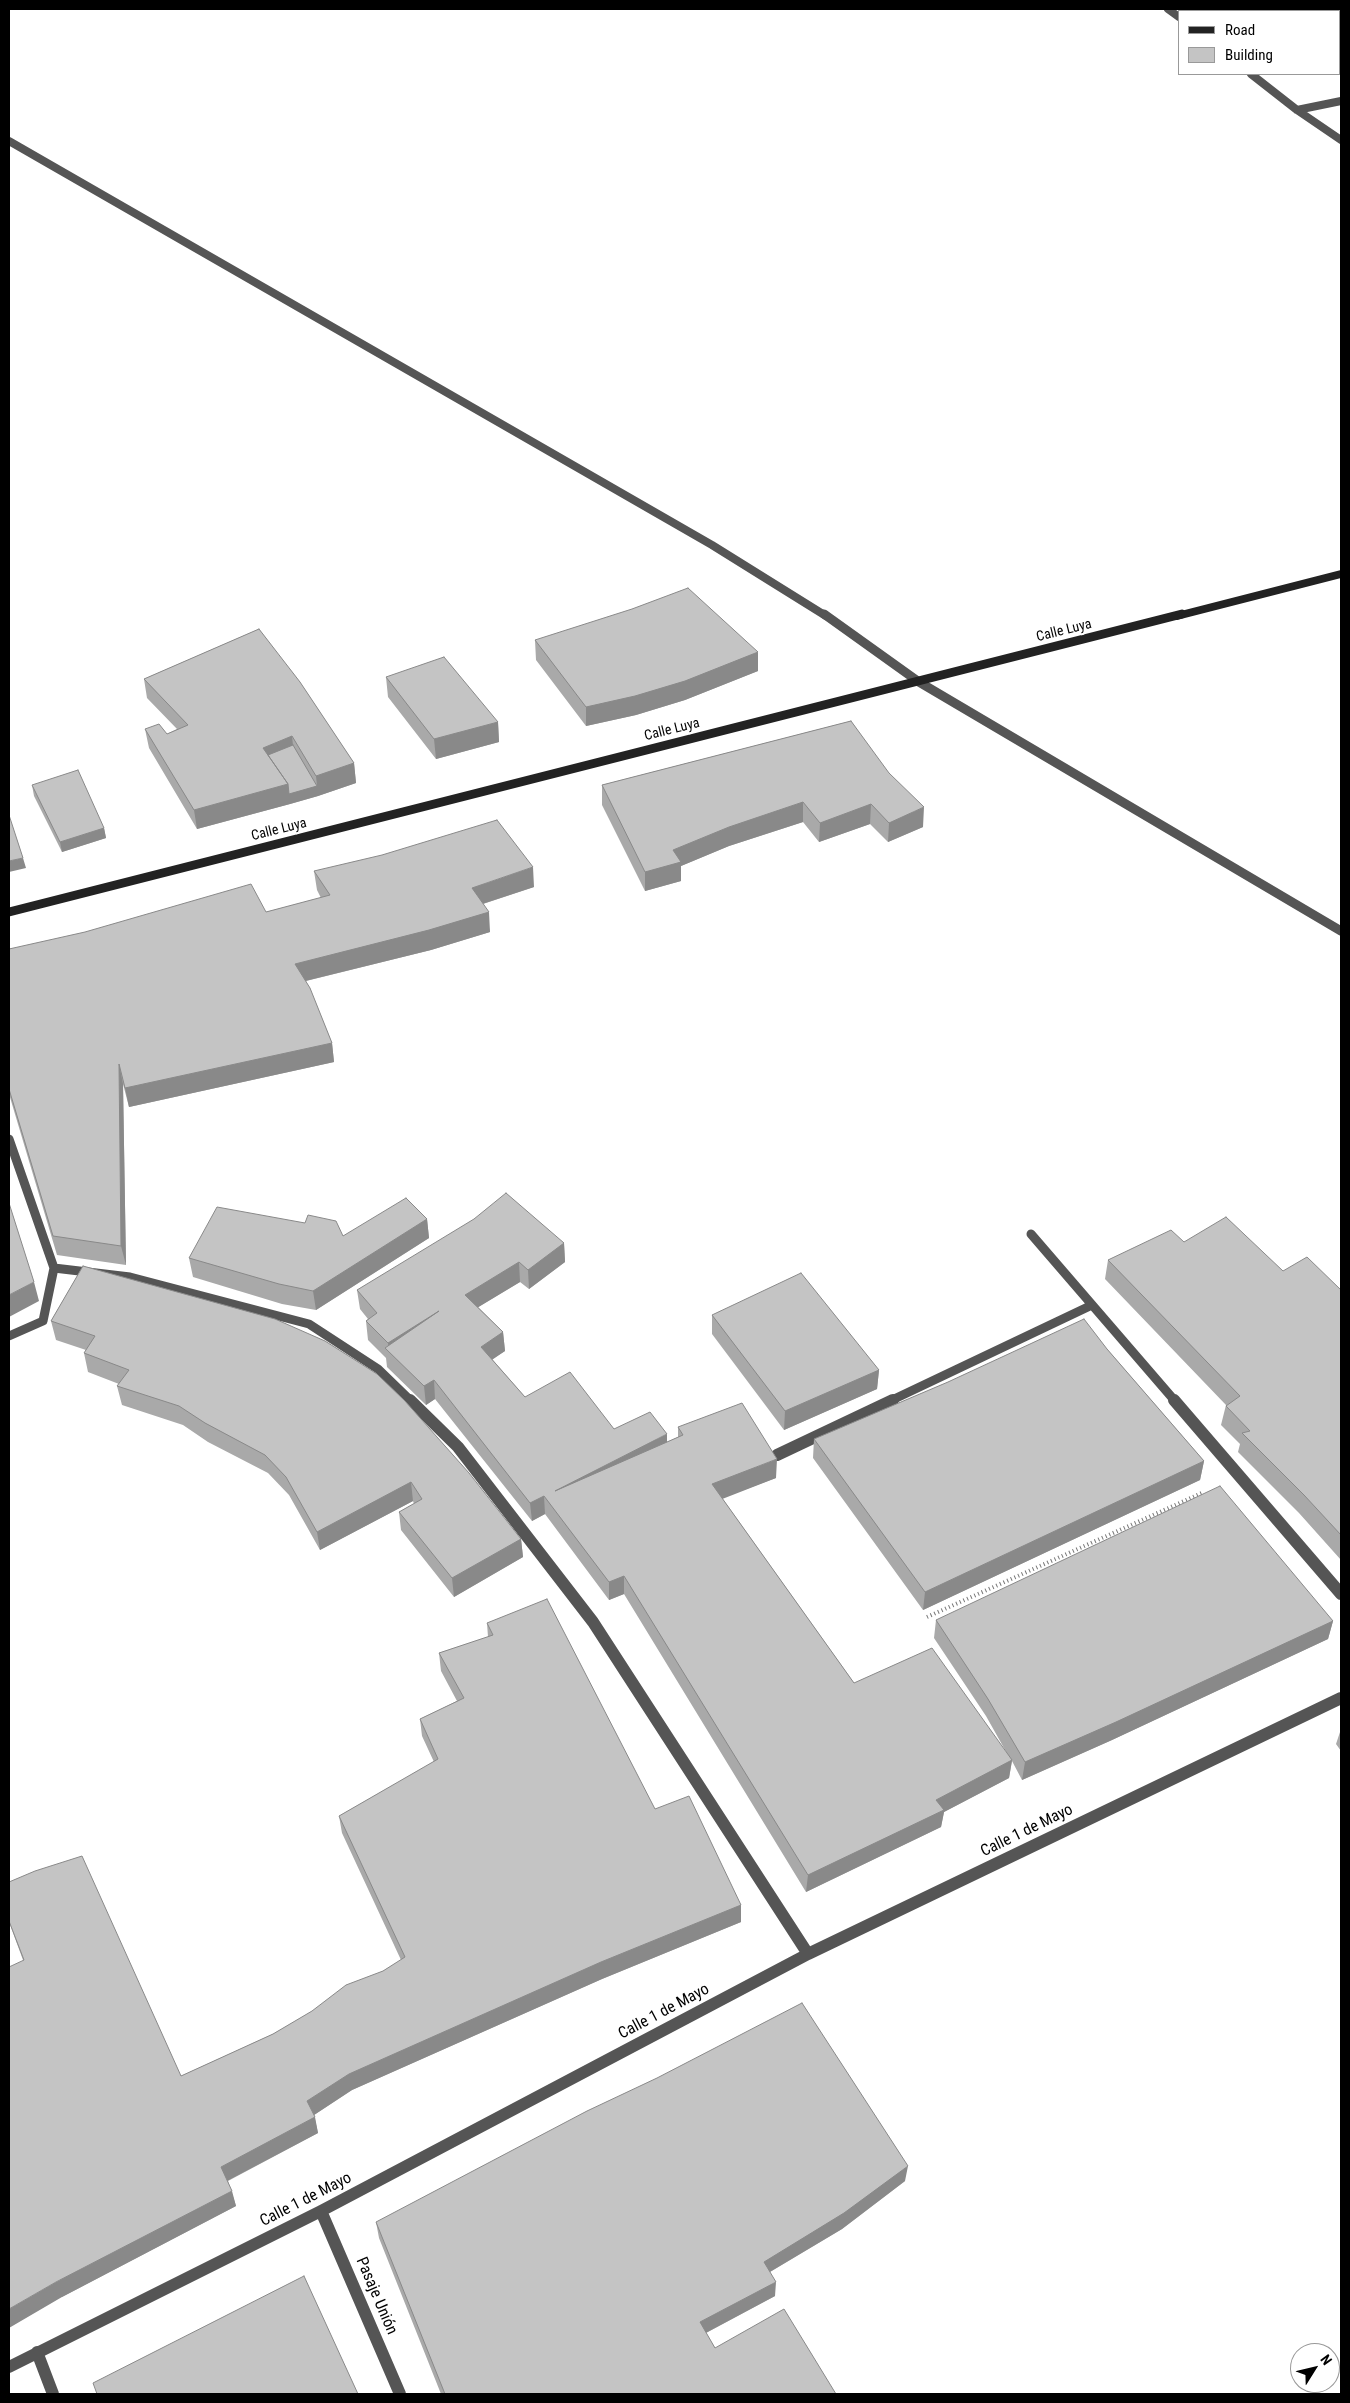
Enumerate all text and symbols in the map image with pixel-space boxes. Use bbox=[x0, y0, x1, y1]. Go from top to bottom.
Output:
legend bbox=[1178, 10, 1340, 75]
text: Road bbox=[1225, 21, 1255, 39]
text: Building bbox=[1225, 46, 1273, 64]
street label: Calle Luya bbox=[1035, 616, 1093, 646]
street label: Calle Luya bbox=[643, 715, 701, 745]
street label: Calle Luya bbox=[250, 815, 308, 845]
street label: Calle 1 de Mayo bbox=[978, 1800, 1076, 1862]
street label: Calle 1 de Mayo bbox=[615, 1980, 713, 2044]
street label: Calle 1 de Mayo bbox=[257, 2169, 355, 2231]
street label: Pasaje Unión bbox=[351, 2254, 401, 2338]
north arrow bbox=[1290, 2343, 1340, 2393]
text: N bbox=[1317, 2352, 1335, 2368]

